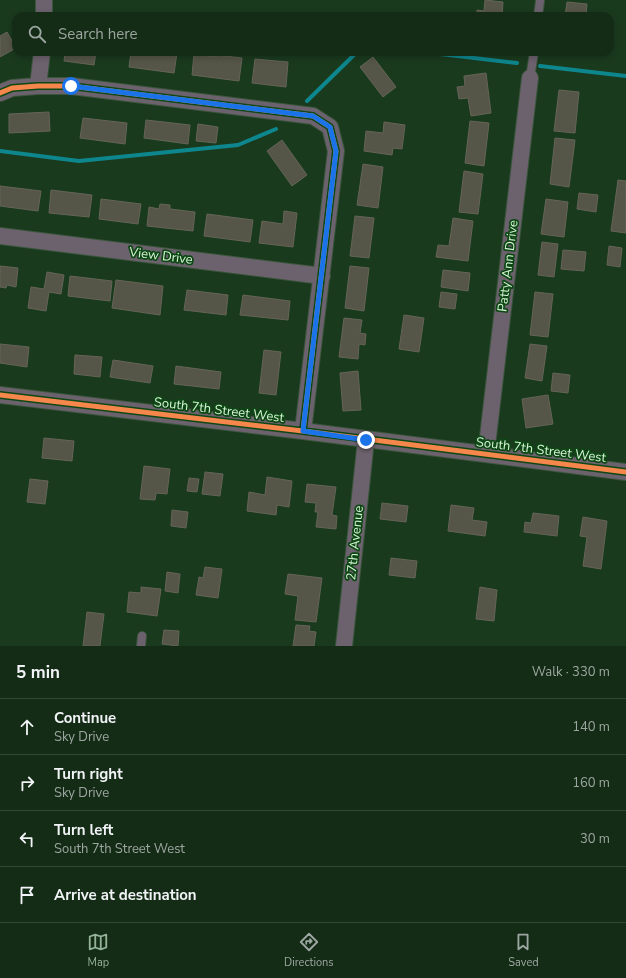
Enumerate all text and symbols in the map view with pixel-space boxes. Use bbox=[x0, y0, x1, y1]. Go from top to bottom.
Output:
search box bbox=[12, 12, 614, 56]
icon: search bbox=[26, 23, 48, 45]
text: Search here bbox=[58, 24, 138, 44]
route start bbox=[62, 77, 80, 95]
street label: Patty Ann Drive bbox=[493, 219, 523, 313]
street label: View Drive bbox=[127, 243, 194, 269]
street label: South 7th Street West bbox=[153, 393, 285, 427]
route end bbox=[357, 431, 375, 449]
street label: South 7th Street West bbox=[475, 433, 607, 467]
street label: 27th Avenue bbox=[342, 505, 368, 581]
text: 5 min bbox=[16, 661, 60, 684]
text: Walk · 330 m bbox=[532, 663, 610, 681]
text: Continue bbox=[54, 708, 116, 728]
icon: ahead bbox=[16, 716, 38, 738]
text: 140 m bbox=[572, 718, 610, 736]
text: Sky Drive bbox=[54, 728, 109, 746]
text: Turn right bbox=[54, 764, 123, 784]
icon: right bbox=[16, 772, 38, 794]
text: 160 m bbox=[572, 774, 610, 792]
text: Sky Drive bbox=[54, 784, 109, 802]
text: Turn left bbox=[54, 820, 113, 840]
icon: left bbox=[16, 828, 38, 850]
text: 30 m bbox=[580, 830, 610, 848]
text: South 7th Street West bbox=[54, 840, 185, 858]
icon: arrive bbox=[16, 884, 38, 906]
text: Arrive at destination bbox=[54, 885, 197, 905]
tab: Map bbox=[87, 931, 109, 970]
tab: Directions bbox=[284, 931, 334, 970]
tab: Saved bbox=[508, 931, 539, 970]

